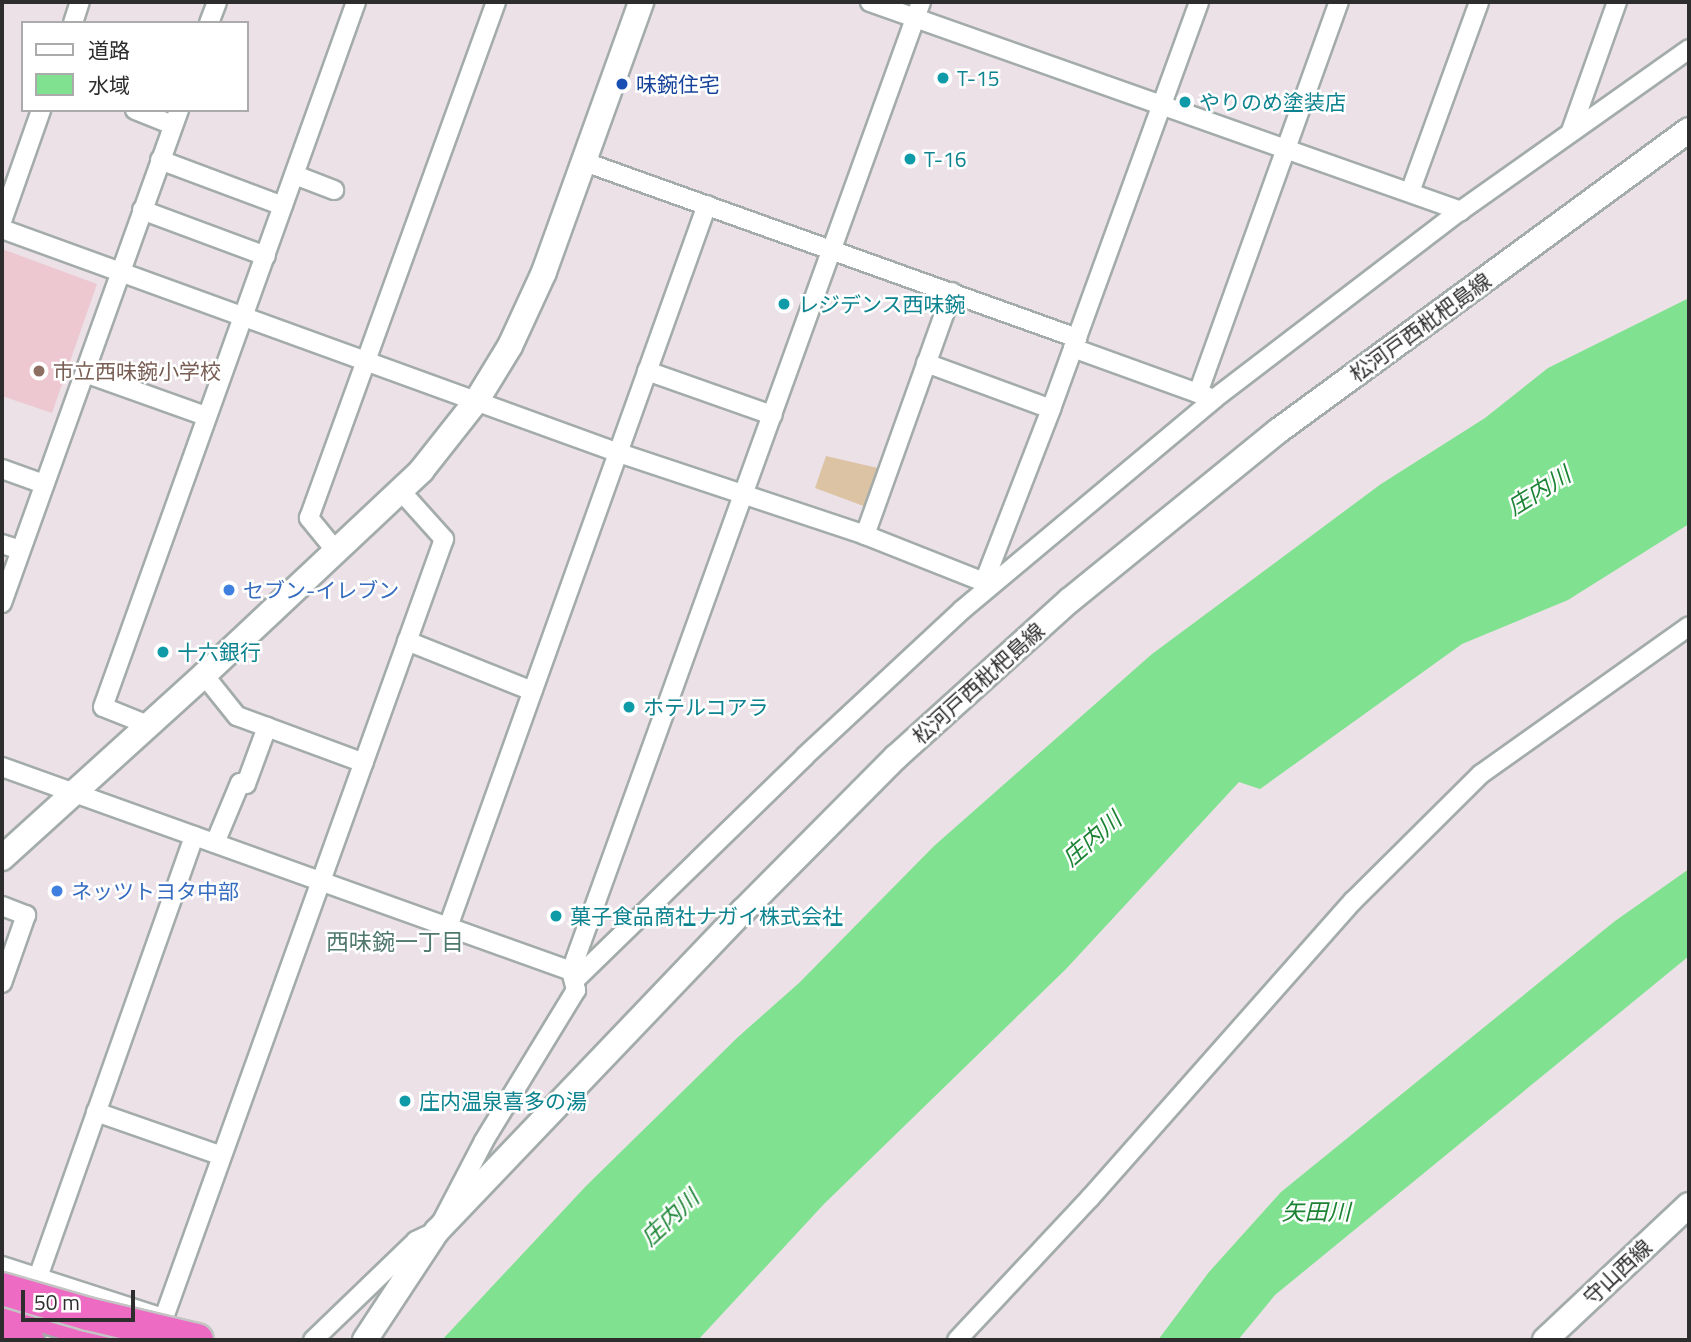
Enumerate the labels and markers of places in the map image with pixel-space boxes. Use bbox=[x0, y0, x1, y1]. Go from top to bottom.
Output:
place label: T-15 bbox=[957, 65, 999, 91]
marker: T-15 bbox=[935, 70, 951, 86]
place label: 味鋺住宅 bbox=[636, 71, 720, 97]
marker: 味鋺住宅 bbox=[614, 76, 630, 92]
place label: やりのめ塗装店 bbox=[1199, 89, 1346, 115]
marker: やりのめ塗装店 bbox=[1177, 94, 1193, 110]
place label: T-16 bbox=[924, 146, 966, 172]
marker: T-16 bbox=[902, 151, 918, 167]
place label: レジデンス西味鋺 bbox=[798, 291, 966, 317]
marker: レジデンス西味鋺 bbox=[776, 296, 792, 312]
place label: 市立西味鋺小学校 bbox=[53, 358, 221, 384]
marker: 市立西味鋺小学校 bbox=[31, 363, 47, 379]
place label: セブン-イレブン bbox=[243, 577, 399, 603]
marker: セブン-イレブン bbox=[221, 582, 237, 598]
place label: 十六銀行 bbox=[177, 639, 261, 665]
marker: 十六銀行 bbox=[155, 644, 171, 660]
place label: ホテルコアラ bbox=[643, 694, 769, 720]
marker: ホテルコアラ bbox=[621, 699, 637, 715]
place label: ネッツトヨタ中部 bbox=[71, 878, 239, 904]
marker: ネッツトヨタ中部 bbox=[49, 883, 65, 899]
place label: 菓子食品商社ナガイ株式会社 bbox=[570, 903, 843, 929]
marker: 菓子食品商社ナガイ株式会社 bbox=[548, 908, 564, 924]
place label: 庄内温泉喜多の湯 bbox=[419, 1088, 587, 1114]
marker: 庄内温泉喜多の湯 bbox=[397, 1093, 413, 1109]

